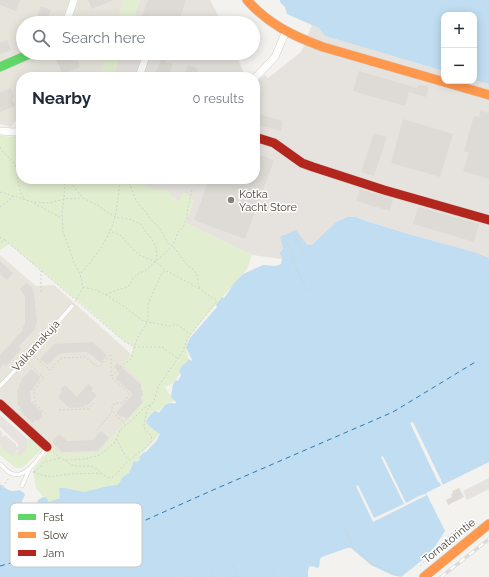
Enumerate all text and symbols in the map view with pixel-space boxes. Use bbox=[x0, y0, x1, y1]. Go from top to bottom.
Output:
map controls bbox=[441, 12, 477, 84]
button: + bbox=[441, 12, 477, 48]
search box bbox=[16, 16, 260, 60]
icon: search bbox=[30, 27, 52, 49]
text: Search here bbox=[62, 29, 145, 47]
button: − bbox=[441, 48, 477, 84]
text: Nearby bbox=[32, 88, 91, 108]
text: 0 results bbox=[193, 91, 244, 106]
place label: Kotka Yacht Store bbox=[239, 188, 297, 214]
marker: Kotka Yacht Store bbox=[226, 195, 236, 205]
street label: Valkamakuja bbox=[10, 318, 62, 374]
legend bbox=[10, 503, 142, 567]
text: Fast bbox=[43, 511, 64, 524]
street label: Tornatorintie bbox=[420, 516, 478, 566]
text: Slow bbox=[43, 529, 68, 542]
text: Jam bbox=[43, 547, 64, 560]

